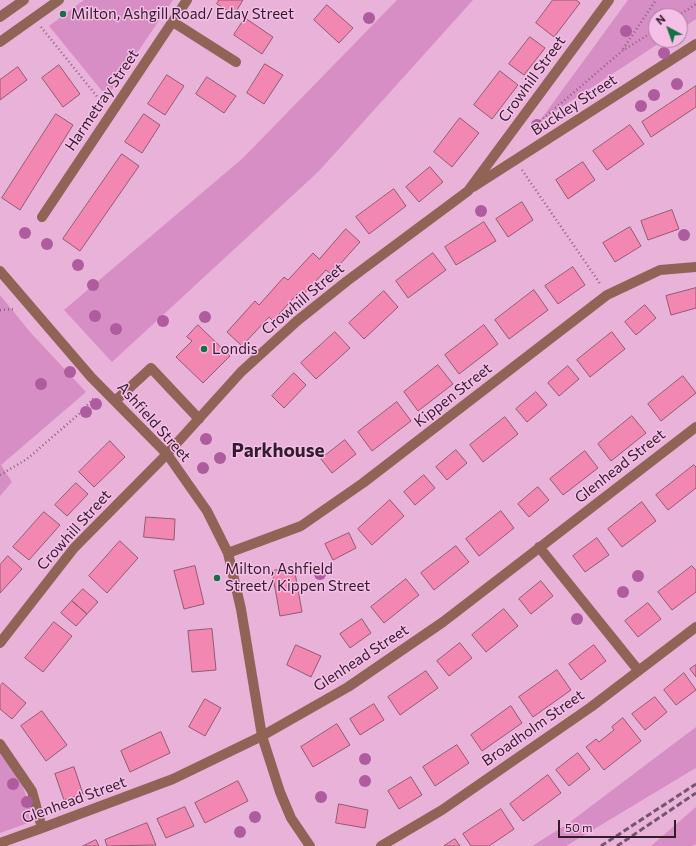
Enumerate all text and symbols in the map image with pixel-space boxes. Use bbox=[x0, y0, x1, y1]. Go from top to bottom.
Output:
place label: Milton, Ashgill Road/ Eday Street bbox=[71, 5, 294, 23]
north arrow bbox=[648, 8, 688, 48]
marker: Milton, Ashgill Road/ Eday Street bbox=[58, 9, 68, 19]
text: N bbox=[653, 12, 668, 27]
street label: Crowhill Street bbox=[495, 32, 569, 126]
street label: Harmetray Street bbox=[61, 46, 143, 154]
street label: Buckley Street bbox=[528, 71, 620, 139]
street label: Crowhill Street bbox=[258, 259, 348, 339]
place label: Londis bbox=[212, 340, 257, 358]
marker: Londis bbox=[199, 344, 209, 354]
street label: Kippen Street bbox=[411, 359, 495, 431]
street label: Ashfield Street bbox=[113, 378, 195, 466]
street label: Glenhead Street bbox=[571, 425, 669, 507]
district label: Parkhouse bbox=[231, 440, 325, 462]
street label: Crowhill Street bbox=[33, 486, 115, 574]
place label: Milton, Ashfield Street/ Kippen Street bbox=[225, 560, 370, 595]
marker: Milton, Ashfield Street/ Kippen Street bbox=[212, 573, 222, 583]
street label: Glenhead Street bbox=[310, 621, 412, 695]
street label: Broadholm Street bbox=[478, 686, 588, 770]
street label: Glenhead Street bbox=[19, 773, 129, 827]
scale bar bbox=[560, 812, 678, 838]
text: 50 m bbox=[565, 820, 593, 834]

